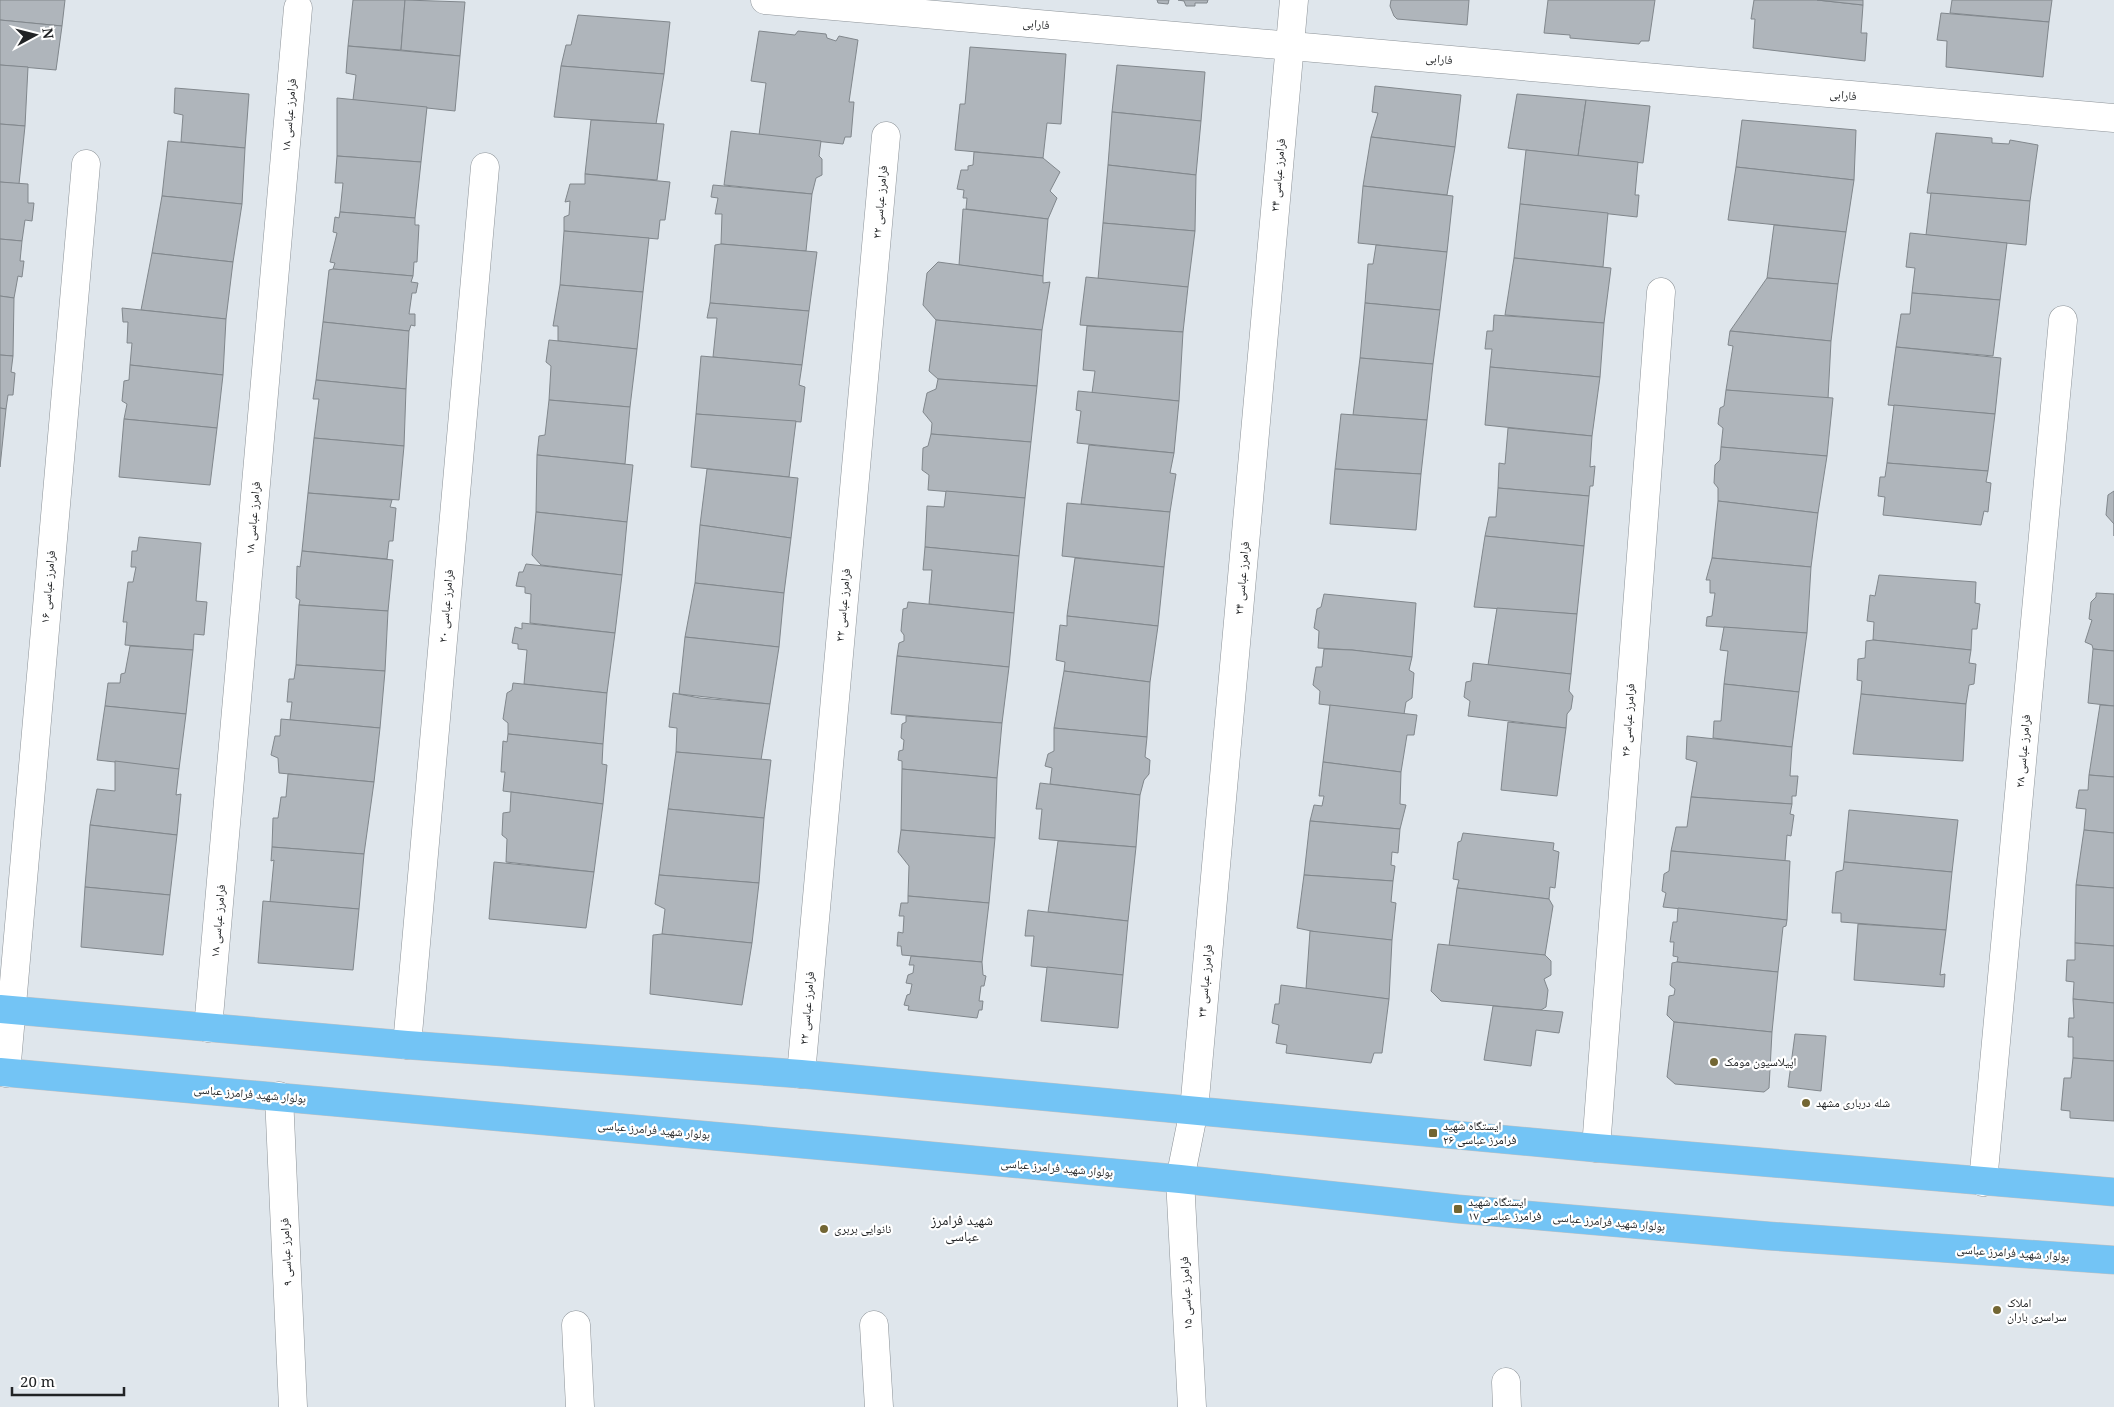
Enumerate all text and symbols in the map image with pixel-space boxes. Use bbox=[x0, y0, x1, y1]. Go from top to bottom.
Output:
north arrow bbox=[10, 10, 60, 60]
street label: فارابی bbox=[1022, 14, 1050, 33]
text: N bbox=[38, 27, 59, 40]
street label: فارابی bbox=[1425, 49, 1453, 68]
street label: فرامرز عباسی ۱۸ bbox=[277, 78, 300, 152]
street label: فارابی bbox=[1829, 85, 1857, 104]
street label: فرامرز عباسی ۲۴ bbox=[1266, 138, 1289, 212]
street label: فرامرز عباسی ۲۲ bbox=[868, 165, 891, 239]
street label: فرامرز عباسی ۱۸ bbox=[241, 481, 264, 555]
street label: فرامرز عباسی ۲۴ bbox=[1230, 541, 1253, 615]
street label: فرامرز عباسی ۱۶ bbox=[36, 550, 59, 624]
street label: فرامرز عباسی ۲۲ bbox=[831, 568, 854, 642]
street label: فرامرز عباسی ۲۰ bbox=[434, 569, 457, 643]
street label: فرامرز عباسی ۲۶ bbox=[1616, 683, 1639, 757]
street label: فرامرز عباسی ۲۸ bbox=[2011, 714, 2034, 788]
street label: فرامرز عباسی ۱۸ bbox=[206, 884, 229, 958]
street label: فرامرز عباسی ۲۴ bbox=[1193, 944, 1216, 1018]
street label: فرامرز عباسی ۲۲ bbox=[795, 971, 818, 1045]
place label: اپیلاسیون مومک bbox=[1724, 1053, 1797, 1070]
marker: اپیلاسیون مومک bbox=[1708, 1056, 1720, 1068]
street label: بولوار شهید فرامرز عباسی bbox=[193, 1080, 307, 1107]
place label: شله درباری مشهد bbox=[1816, 1094, 1890, 1111]
marker: شله درباری مشهد bbox=[1800, 1097, 1812, 1109]
street label: بولوار شهید فرامرز عباسی bbox=[597, 1116, 711, 1143]
place label: ایستگاه شهید فرامرز عباسی ۲۶ bbox=[1443, 1117, 1516, 1148]
marker: ایستگاه شهید فرامرز عباسی ۲۶ bbox=[1427, 1127, 1439, 1139]
street label: بولوار شهید فرامرز عباسی bbox=[1000, 1154, 1114, 1181]
place label: ایستگاه شهید فرامرز عباسی ۱۷ bbox=[1468, 1193, 1541, 1224]
marker: ایستگاه شهید فرامرز عباسی ۱۷ bbox=[1452, 1203, 1464, 1215]
street label: بولوار شهید فرامرز عباسی bbox=[1552, 1208, 1666, 1235]
district label: شهید فرامرز عباسی bbox=[930, 1210, 993, 1245]
street label: فرامرز عباسی ۹ bbox=[275, 1218, 296, 1286]
place label: نانوایی بربری bbox=[834, 1220, 891, 1237]
marker: نانوایی بربری bbox=[818, 1223, 830, 1235]
street label: بولوار شهید فرامرز عباسی bbox=[1956, 1240, 2070, 1265]
street label: فرامرز عباسی ۱۵ bbox=[1175, 1256, 1196, 1330]
place label: املاک سراسری باران bbox=[2007, 1294, 2067, 1325]
marker: املاک سراسری باران bbox=[1991, 1304, 2003, 1316]
scale bar bbox=[12, 1364, 125, 1396]
text: 20 m bbox=[20, 1371, 55, 1391]

